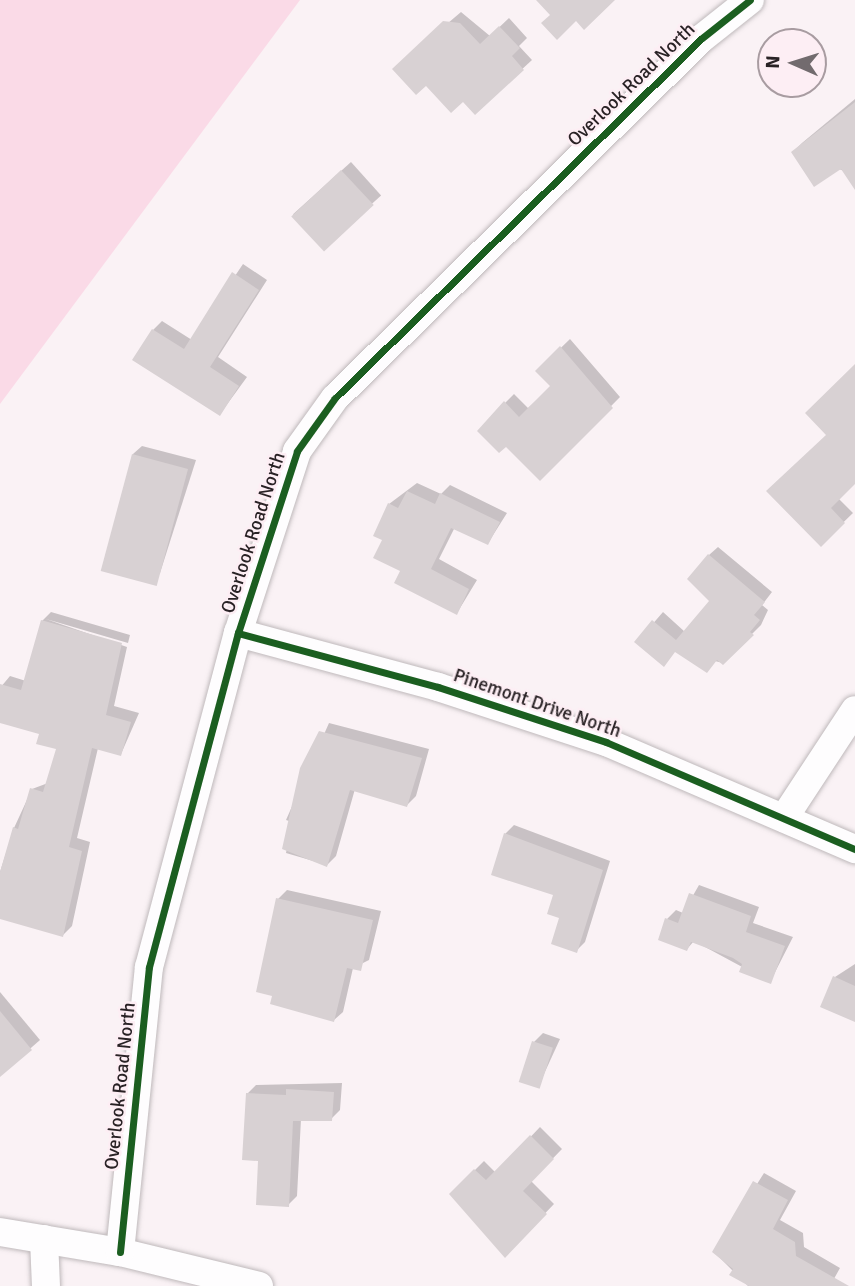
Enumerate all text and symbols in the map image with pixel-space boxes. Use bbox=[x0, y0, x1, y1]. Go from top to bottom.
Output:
street label: Overlook Road North bbox=[564, 18, 700, 152]
north arrow bbox=[757, 28, 827, 98]
text: N bbox=[761, 55, 785, 69]
street label: Overlook Road North bbox=[217, 449, 291, 617]
street label: Pinemont Drive North bbox=[450, 665, 624, 743]
street label: Overlook Road North bbox=[101, 1001, 141, 1171]

